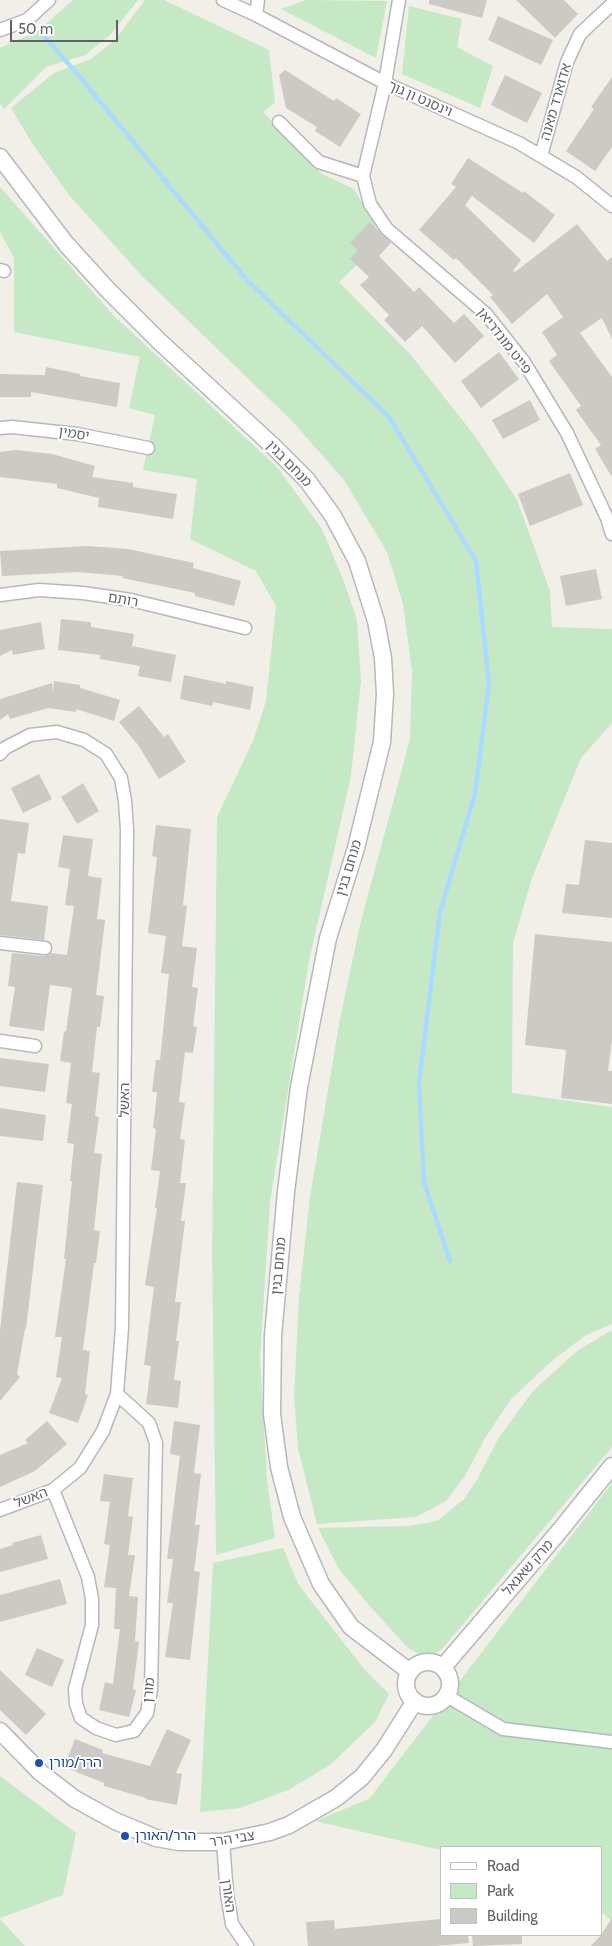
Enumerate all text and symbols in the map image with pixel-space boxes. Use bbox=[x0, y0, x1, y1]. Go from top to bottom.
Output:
scale bar bbox=[12, 10, 120, 42]
text: 50 m bbox=[18, 20, 53, 38]
street label: אדוארד מאנה bbox=[537, 61, 575, 143]
street label: וינסנט ון גוך bbox=[385, 77, 455, 121]
street label: פייט מונדריאן bbox=[473, 305, 535, 377]
street label: יסמין bbox=[57, 423, 91, 445]
street label: מנחם בגין bbox=[263, 437, 315, 491]
street label: רותם bbox=[106, 589, 140, 611]
street label: מנחם בגין bbox=[332, 838, 366, 898]
street label: האשל bbox=[116, 1082, 134, 1118]
street label: מנחם בגין bbox=[268, 1236, 290, 1296]
street label: האשל bbox=[12, 1484, 50, 1512]
street label: מרק שאגאל bbox=[499, 1537, 557, 1599]
street label: מורן bbox=[140, 1677, 158, 1703]
place label: הרר/מורן bbox=[49, 1755, 102, 1771]
marker: הרר/מורן bbox=[33, 1757, 45, 1769]
street label: צבי הרר bbox=[208, 1827, 256, 1851]
place label: הרר/האורן bbox=[135, 1828, 196, 1844]
marker: הרר/האורן bbox=[119, 1830, 131, 1842]
legend bbox=[440, 1846, 602, 1936]
text: Road bbox=[487, 1857, 520, 1875]
street label: האורן bbox=[217, 1878, 239, 1914]
text: Park bbox=[487, 1882, 514, 1900]
text: Building bbox=[487, 1907, 538, 1925]

